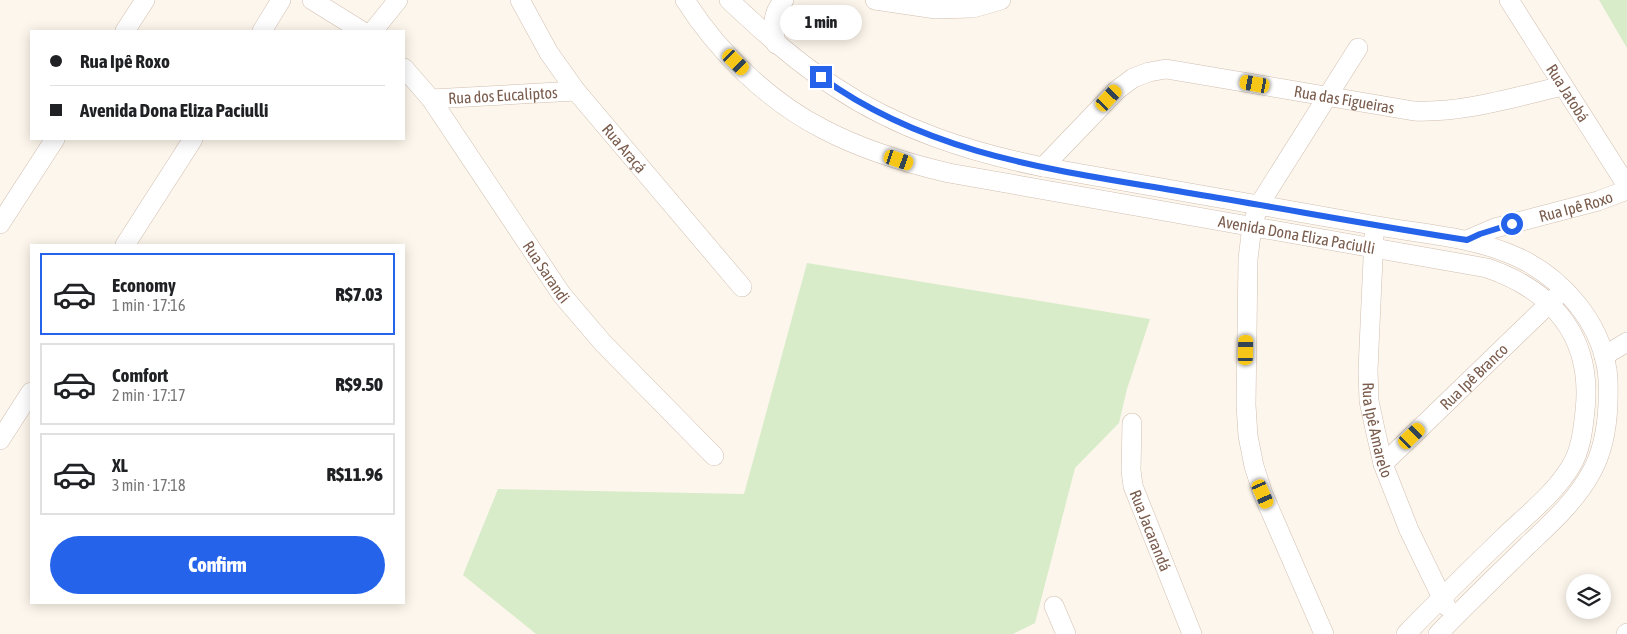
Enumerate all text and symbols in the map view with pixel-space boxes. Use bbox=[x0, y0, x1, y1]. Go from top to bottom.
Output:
callout: 1 min bbox=[780, 5, 862, 40]
text: 1 min bbox=[805, 13, 837, 31]
car bbox=[719, 46, 752, 78]
text: Rua Ipê Roxo bbox=[80, 50, 170, 72]
street label: Rua Jatobá bbox=[1543, 61, 1593, 125]
route end bbox=[810, 66, 832, 88]
car bbox=[1238, 74, 1271, 94]
car bbox=[1093, 82, 1124, 114]
street label: Rua das Figueiras bbox=[1293, 82, 1396, 117]
street label: Rua dos Eucaliptos bbox=[448, 83, 558, 107]
text: Avenida Dona Eliza Paciulli bbox=[80, 99, 268, 121]
street label: Rua Araçá bbox=[599, 120, 650, 176]
car bbox=[882, 148, 915, 172]
street label: Rua Ipê Roxo bbox=[1537, 187, 1615, 225]
street label: Avenida Dona Eliza Paciulli bbox=[1217, 212, 1377, 257]
route start bbox=[1501, 213, 1523, 235]
street label: Rua Sarandi bbox=[519, 238, 574, 306]
icon: car bbox=[52, 272, 97, 317]
text: Economy bbox=[112, 274, 176, 296]
text: R$7.03 bbox=[335, 283, 383, 305]
text: 1 min · 17:16 bbox=[112, 296, 185, 314]
car bbox=[1238, 335, 1253, 365]
street label: Rua Ipê Branco bbox=[1436, 340, 1511, 413]
icon: car bbox=[52, 362, 97, 407]
text: Comfort bbox=[112, 364, 168, 386]
text: R$9.50 bbox=[335, 373, 383, 395]
street label: Rua Ipê Amarelo bbox=[1359, 382, 1396, 480]
text: 2 min · 17:17 bbox=[112, 386, 185, 404]
car bbox=[1396, 420, 1428, 452]
icon: car bbox=[52, 452, 97, 497]
text: XL bbox=[112, 454, 128, 476]
text: R$11.96 bbox=[326, 463, 383, 485]
text: 3 min · 17:18 bbox=[112, 476, 185, 494]
car bbox=[1250, 477, 1275, 511]
street label: Rua Jacarandá bbox=[1126, 487, 1175, 574]
button: Confirm bbox=[50, 536, 385, 594]
map controls bbox=[1566, 574, 1611, 619]
button: layers bbox=[1566, 574, 1611, 619]

